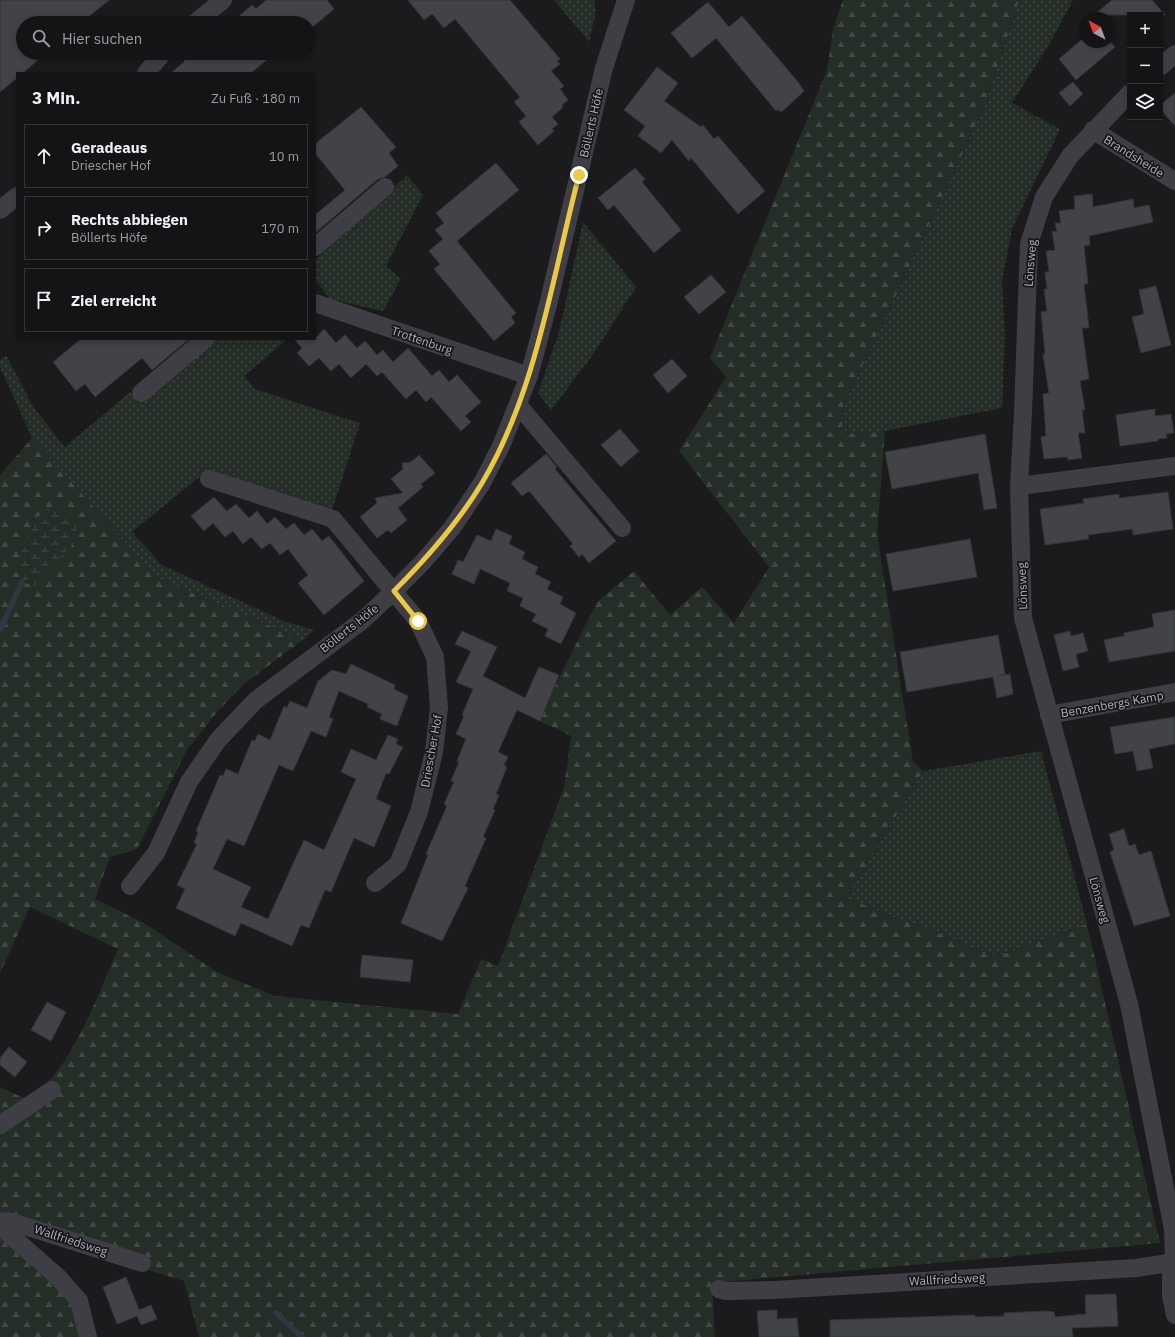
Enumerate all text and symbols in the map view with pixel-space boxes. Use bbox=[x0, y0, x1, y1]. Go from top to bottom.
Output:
north arrow bbox=[1079, 12, 1115, 48]
map controls bbox=[1127, 12, 1163, 120]
button: + bbox=[1127, 12, 1163, 48]
search box bbox=[16, 16, 316, 60]
icon: search bbox=[30, 27, 52, 49]
text: Hier suchen bbox=[62, 29, 142, 48]
button: − bbox=[1127, 48, 1163, 84]
button: layers bbox=[1127, 84, 1163, 120]
text: 3 Min. bbox=[32, 87, 80, 109]
street label: Böllerts Höfe bbox=[576, 87, 606, 159]
text: Zu Fuß · 180 m bbox=[211, 90, 300, 107]
street label: Brandsheide bbox=[1101, 132, 1167, 181]
text: Geradeaus bbox=[71, 138, 147, 157]
icon: ahead bbox=[33, 145, 55, 167]
text: 10 m bbox=[269, 148, 299, 165]
text: Driescher Hof bbox=[71, 157, 151, 174]
route end bbox=[570, 166, 588, 184]
text: Rechts abbiegen bbox=[71, 210, 188, 229]
icon: right bbox=[33, 217, 55, 239]
text: 170 m bbox=[261, 220, 299, 237]
text: Böllerts Höfe bbox=[71, 229, 147, 246]
street label: Lönsweg bbox=[1020, 238, 1040, 287]
icon: arrive bbox=[33, 289, 55, 311]
text: Ziel erreicht bbox=[71, 291, 157, 310]
street label: Trottenburg bbox=[390, 323, 455, 358]
street label: Lönsweg bbox=[1014, 561, 1030, 610]
street label: Böllerts Höfe bbox=[317, 600, 382, 656]
route start bbox=[409, 612, 427, 630]
street label: Benzenbergs Kamp bbox=[1059, 688, 1165, 720]
street label: Driescher Hof bbox=[417, 713, 445, 789]
street label: Lönsweg bbox=[1086, 875, 1114, 925]
street label: Wallfriedsweg bbox=[32, 1221, 110, 1259]
street label: Wallfriedsweg bbox=[909, 1269, 986, 1288]

